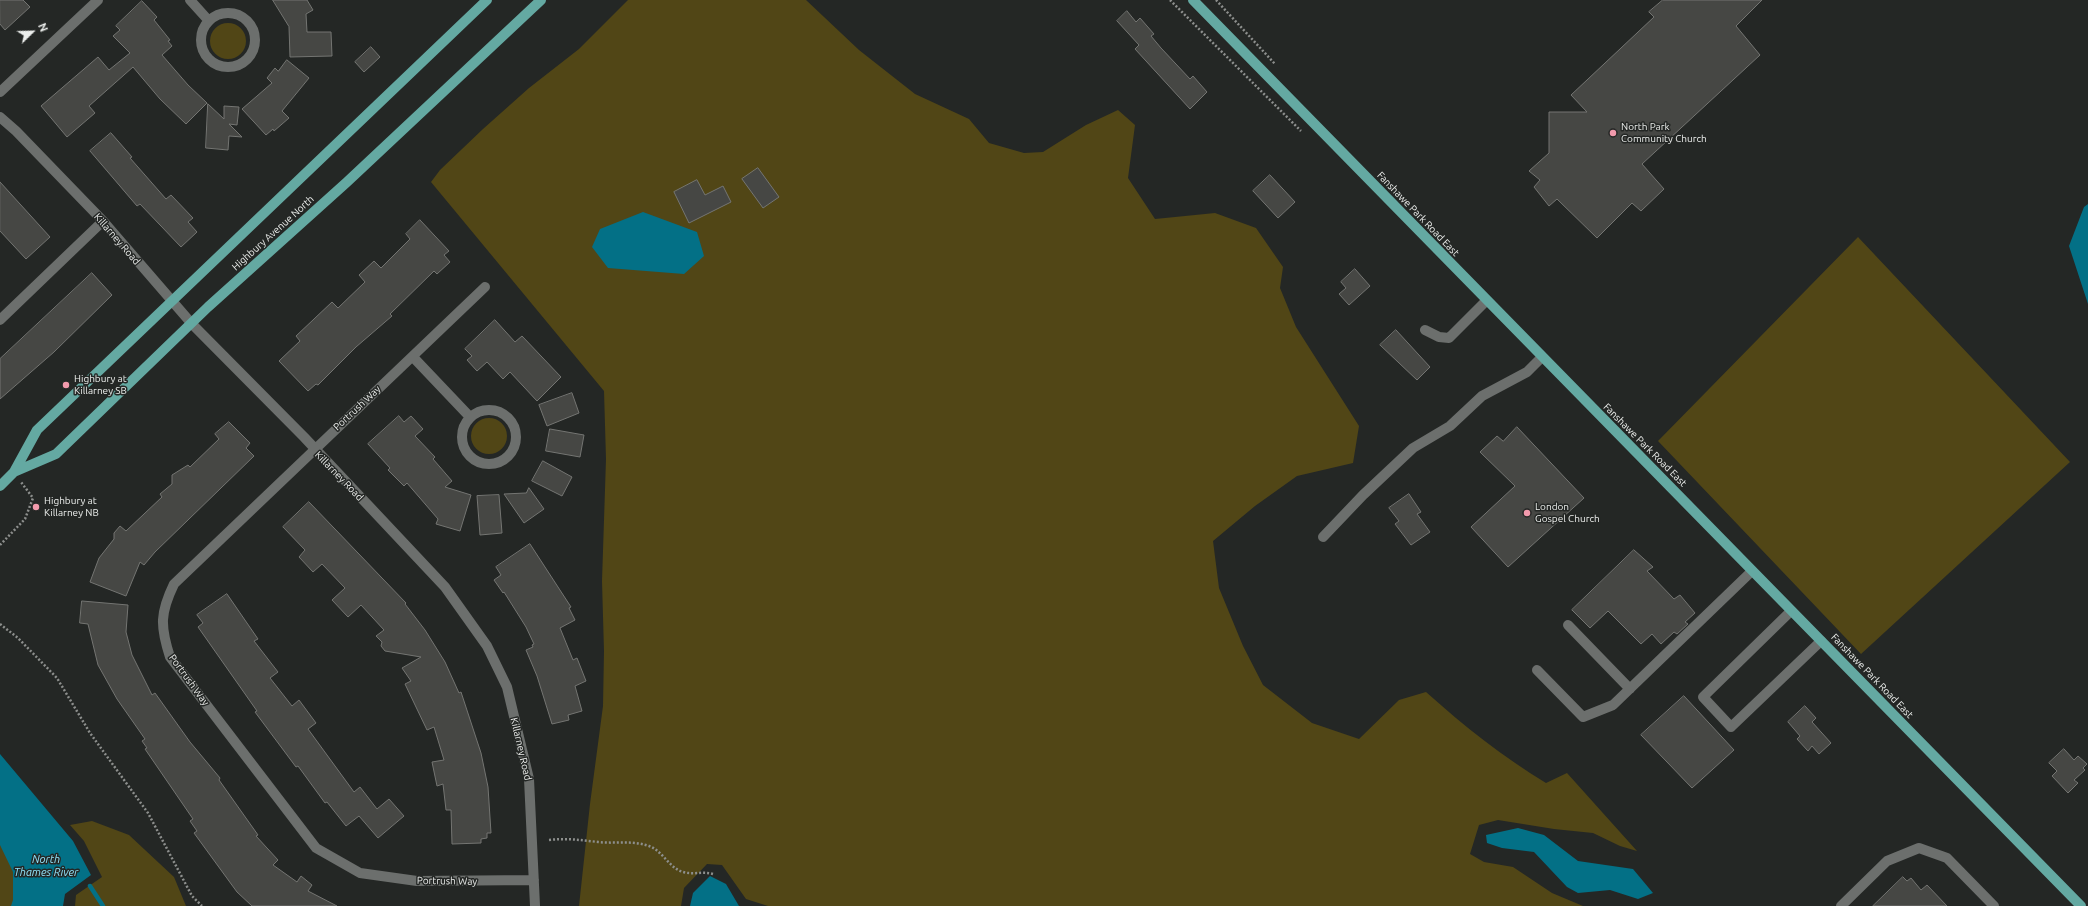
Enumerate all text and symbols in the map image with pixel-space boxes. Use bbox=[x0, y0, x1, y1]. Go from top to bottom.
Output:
north arrow bbox=[12, 12, 52, 52]
text: N bbox=[36, 21, 50, 33]
place label: North Park Community Church bbox=[1621, 121, 1707, 144]
marker: North Park Community Church bbox=[1608, 128, 1618, 138]
street label: Fanshawe Park Road East bbox=[1374, 169, 1462, 259]
street label: Highbury Avenue North bbox=[230, 193, 316, 273]
street label: Killarney Road bbox=[91, 211, 143, 267]
place label: Highbury at Killarney SB bbox=[74, 373, 127, 396]
marker: Highbury at Killarney SB bbox=[61, 380, 71, 390]
street label: Portrush Way bbox=[331, 383, 383, 433]
street label: Fanshawe Park Road East bbox=[1601, 401, 1689, 489]
street label: Killarney Road bbox=[312, 449, 366, 503]
place label: Highbury at Killarney NB bbox=[44, 495, 99, 518]
place label: London Gospel Church bbox=[1535, 501, 1600, 524]
marker: Highbury at Killarney NB bbox=[31, 502, 41, 512]
marker: London Gospel Church bbox=[1522, 508, 1532, 518]
street label: Fanshawe Park Road East bbox=[1828, 631, 1916, 721]
street label: Portrush Way bbox=[166, 652, 212, 708]
street label: Killarney Road bbox=[508, 716, 534, 782]
water label: North Thames River bbox=[14, 852, 78, 878]
street label: Portrush Way bbox=[417, 874, 477, 888]

